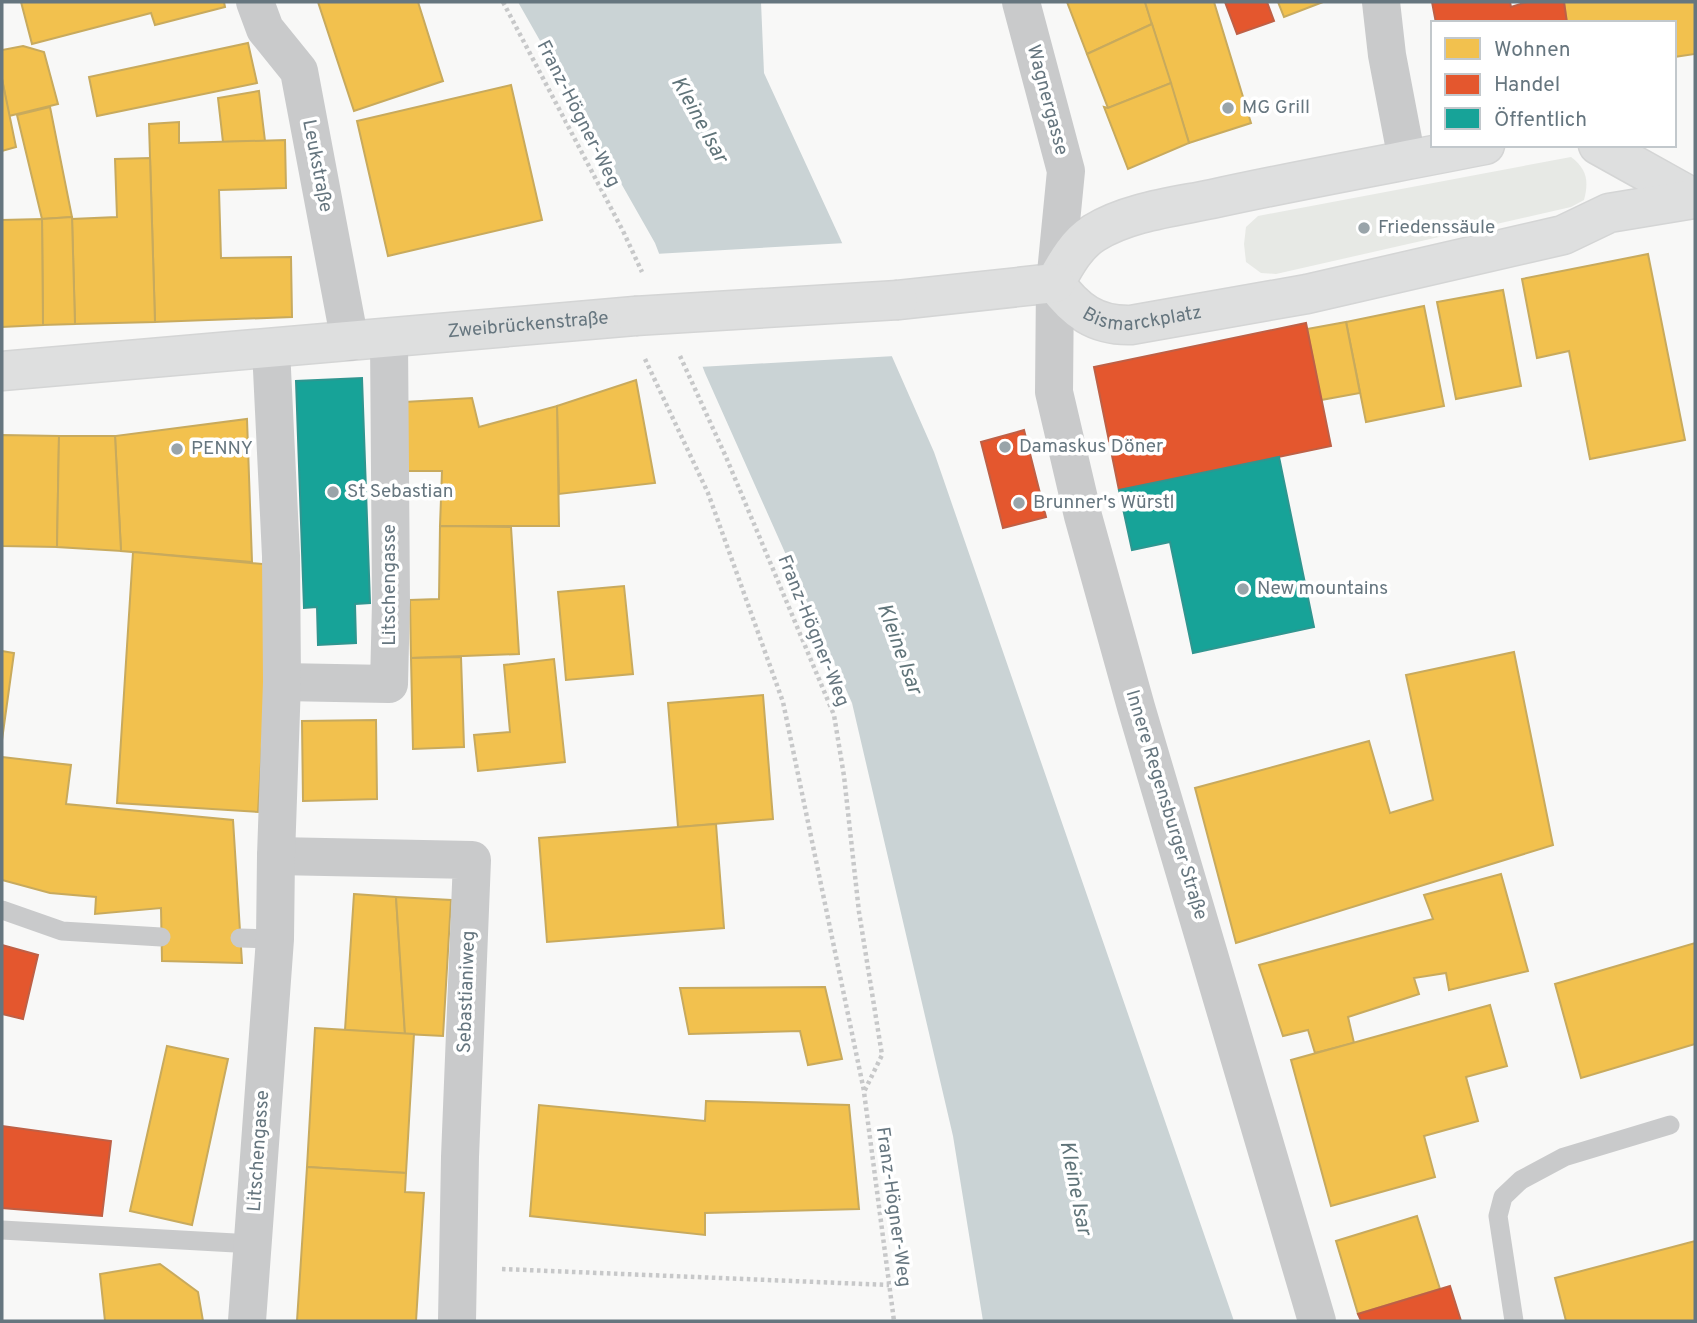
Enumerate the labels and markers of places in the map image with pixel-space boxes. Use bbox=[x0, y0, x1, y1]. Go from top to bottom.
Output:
place label: MG Grill bbox=[1242, 96, 1310, 120]
marker: MG Grill bbox=[1220, 100, 1236, 116]
place label: Friedenssäule bbox=[1378, 216, 1495, 240]
marker: Friedenssäule bbox=[1356, 220, 1372, 236]
place label: Damaskus Döner bbox=[1019, 435, 1164, 459]
place label: PENNY bbox=[191, 437, 253, 461]
marker: Damaskus Döner bbox=[997, 439, 1013, 455]
marker: PENNY bbox=[169, 441, 185, 457]
place label: St Sebastian bbox=[347, 480, 453, 504]
marker: St Sebastian bbox=[325, 484, 341, 500]
place label: Brunner's Würstl bbox=[1033, 491, 1174, 515]
marker: Brunner's Würstl bbox=[1011, 495, 1027, 511]
place label: New mountains bbox=[1257, 577, 1388, 601]
marker: New mountains bbox=[1235, 581, 1251, 597]

